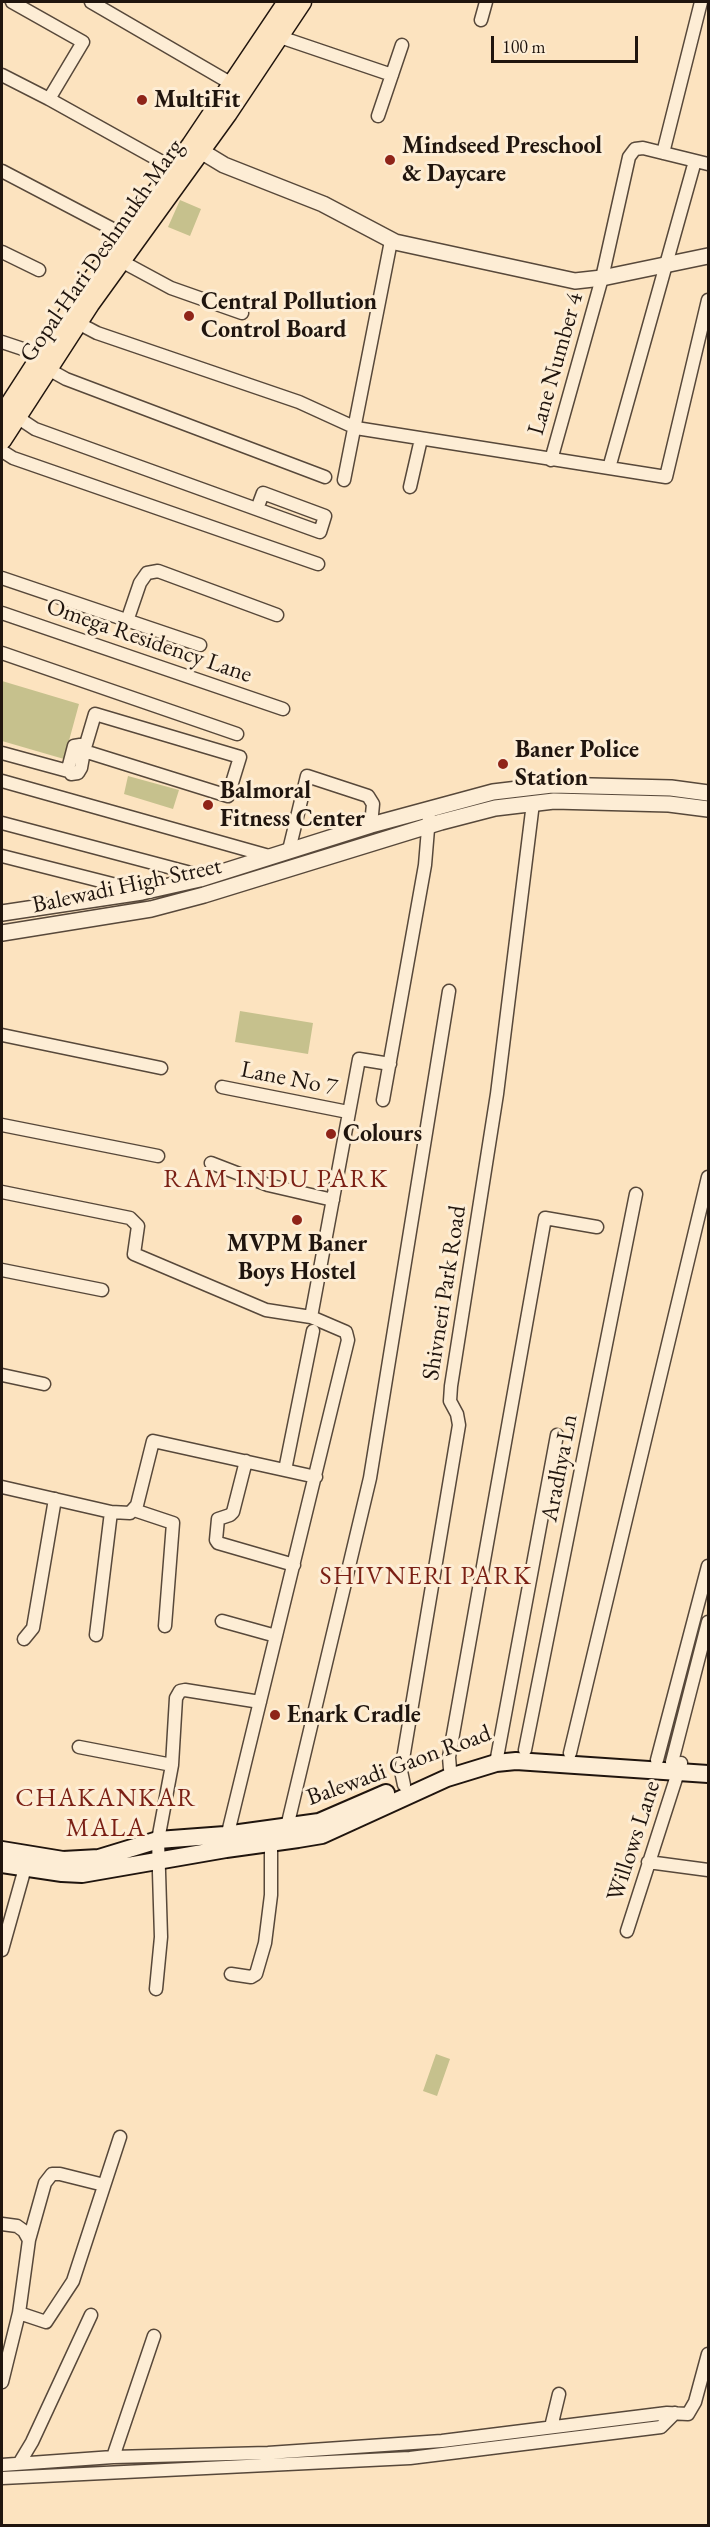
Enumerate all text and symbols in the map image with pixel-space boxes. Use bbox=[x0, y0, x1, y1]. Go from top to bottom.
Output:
scale bar bbox=[494, 24, 641, 62]
text: 100 m bbox=[502, 35, 546, 58]
place label: MultiFit bbox=[154, 86, 240, 114]
marker: MultiFit bbox=[135, 93, 149, 107]
place label: Mindseed Preschool & Daycare bbox=[402, 132, 602, 188]
street label: Gopal Hari Deshmukh Marg bbox=[14, 134, 190, 368]
marker: Mindseed Preschool & Daycare bbox=[383, 153, 397, 167]
place label: Central Pollution Control Board bbox=[201, 288, 377, 344]
street label: Lane Number 4 bbox=[522, 289, 590, 439]
marker: Central Pollution Control Board bbox=[182, 309, 196, 323]
street label: Omega Residency Lane bbox=[42, 592, 256, 690]
place label: Baner Police Station bbox=[515, 736, 639, 792]
marker: Baner Police Station bbox=[496, 757, 510, 771]
place label: Balmoral Fitness Center bbox=[220, 777, 365, 833]
marker: Balmoral Fitness Center bbox=[201, 798, 215, 812]
street label: Balewadi High Street bbox=[30, 852, 224, 920]
street label: Lane No 7 bbox=[238, 1056, 340, 1102]
place label: Colours bbox=[343, 1120, 422, 1148]
marker: Colours bbox=[324, 1127, 338, 1141]
district label: RAM INDU PARK bbox=[163, 1164, 389, 1196]
street label: Shivneri Park Road bbox=[417, 1204, 473, 1382]
marker: MVPM Baner Boys Hostel bbox=[290, 1213, 304, 1227]
place label: MVPM Baner Boys Hostel bbox=[227, 1230, 367, 1286]
street label: Aradhya Ln bbox=[535, 1412, 585, 1524]
district label: SHIVNERI PARK bbox=[319, 1561, 533, 1593]
place label: Enark Cradle bbox=[287, 1701, 421, 1729]
marker: Enark Cradle bbox=[268, 1708, 282, 1722]
street label: Balewadi Gaon Road bbox=[303, 1719, 495, 1813]
street label: Willows Lane bbox=[601, 1777, 667, 1905]
district label: CHAKANKAR MALA bbox=[15, 1783, 197, 1844]

